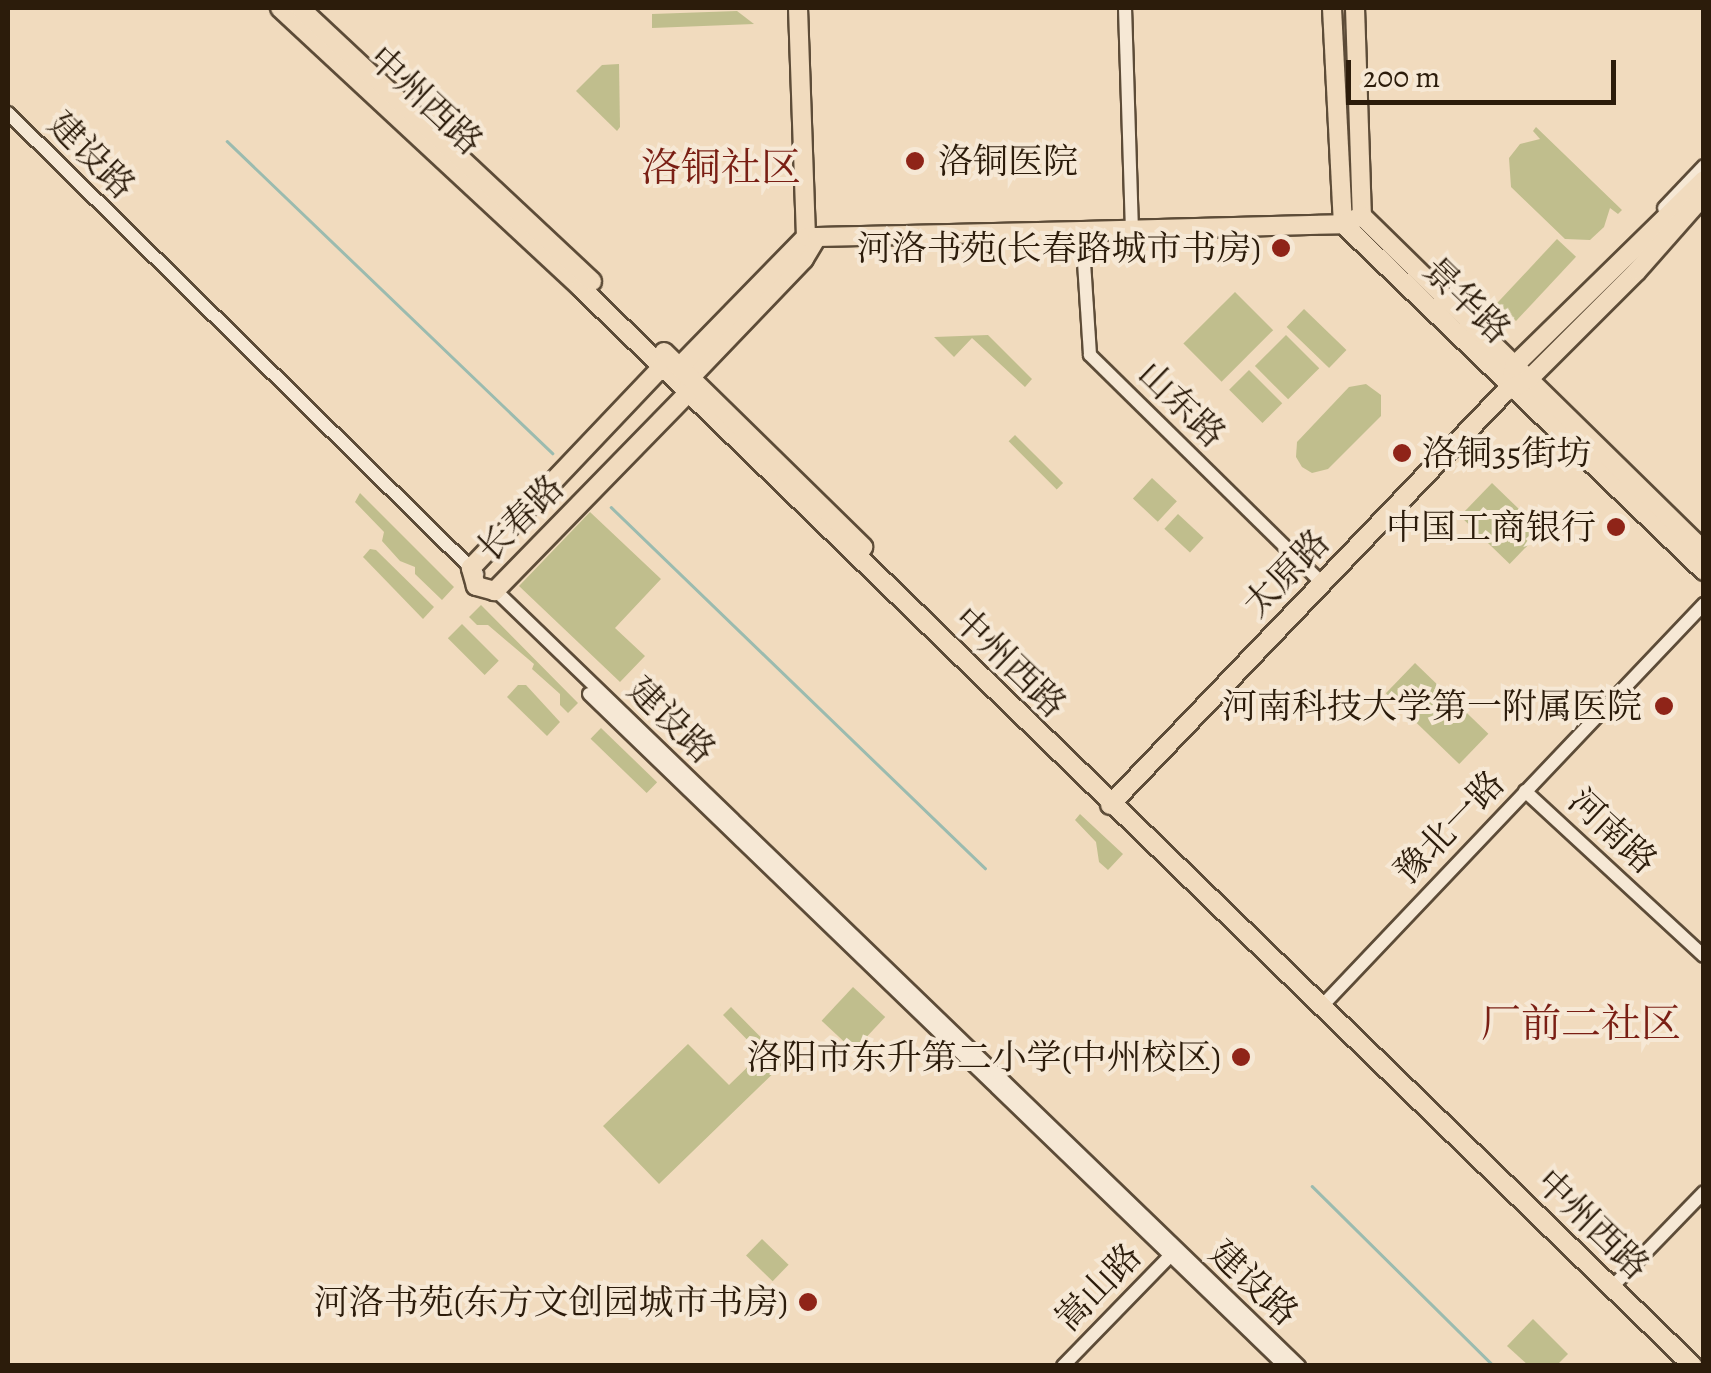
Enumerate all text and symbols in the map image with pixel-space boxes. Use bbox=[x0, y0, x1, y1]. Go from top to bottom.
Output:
street label: 中州西路 bbox=[360, 37, 492, 163]
scale bar bbox=[1351, 40, 1621, 102]
text: 200 m bbox=[1363, 57, 1440, 97]
street label: 建设路 bbox=[40, 103, 144, 207]
place label: 洛铜医院 bbox=[938, 140, 1078, 182]
district label: 洛铜社区 bbox=[641, 144, 801, 192]
marker: 洛铜医院 bbox=[902, 148, 928, 174]
place label: 河洛书苑(长春路城市书房) bbox=[857, 227, 1261, 269]
marker: 河洛书苑(长春路城市书房) bbox=[1270, 237, 1292, 259]
street label: 景华路 bbox=[1415, 248, 1519, 352]
street label: 山东路 bbox=[1130, 352, 1234, 456]
place label: 洛铜35街坊 bbox=[1422, 432, 1592, 474]
marker: 洛铜35街坊 bbox=[1391, 442, 1413, 464]
street label: 长春路 bbox=[468, 466, 572, 570]
place label: 中国工商银行 bbox=[1386, 506, 1596, 548]
marker: 中国工商银行 bbox=[1605, 516, 1627, 538]
street label: 太原路 bbox=[1234, 521, 1338, 625]
street label: 中州西路 bbox=[945, 598, 1075, 726]
street label: 建设路 bbox=[620, 668, 724, 772]
place label: 河南科技大学第一附属医院 bbox=[1222, 685, 1642, 727]
marker: 河南科技大学第一附属医院 bbox=[1651, 693, 1677, 719]
street label: 豫北一路 bbox=[1385, 762, 1513, 892]
street label: 河南路 bbox=[1560, 780, 1666, 882]
district label: 厂前二社区 bbox=[1481, 1000, 1681, 1048]
place label: 洛阳市东升第二小学(中州校区) bbox=[747, 1036, 1221, 1078]
marker: 洛阳市东升第二小学(中州校区) bbox=[1230, 1046, 1252, 1068]
street label: 中州西路 bbox=[1528, 1160, 1658, 1288]
street label: 建设路 bbox=[1201, 1232, 1307, 1334]
street label: 嵩山路 bbox=[1046, 1235, 1150, 1339]
place label: 河洛书苑(东方文创园城市书房) bbox=[314, 1281, 788, 1323]
marker: 河洛书苑(东方文创园城市书房) bbox=[797, 1291, 819, 1313]

